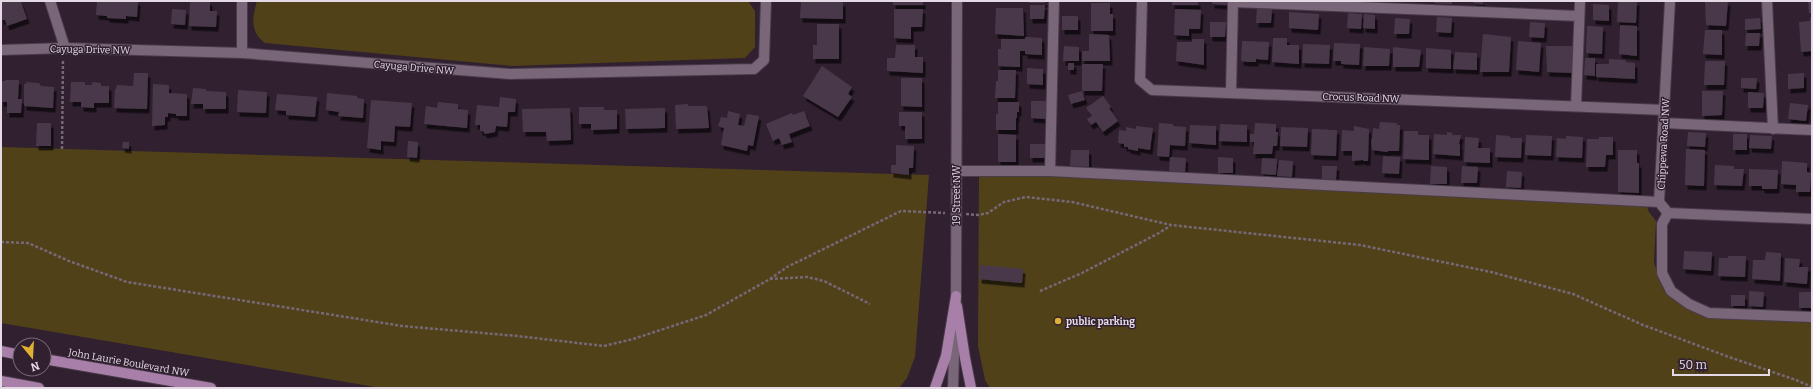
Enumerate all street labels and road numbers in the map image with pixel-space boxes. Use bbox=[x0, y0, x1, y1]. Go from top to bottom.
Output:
street label: Cayuga Drive NW bbox=[50, 43, 131, 57]
street label: Cayuga Drive NW bbox=[373, 59, 455, 78]
street label: Crocus Road NW bbox=[1322, 91, 1401, 105]
street label: Chippewa Road NW bbox=[1656, 97, 1672, 190]
street label: 19 Street NW bbox=[951, 164, 963, 225]
street label: John Laurie Boulevard NW bbox=[67, 346, 191, 380]

